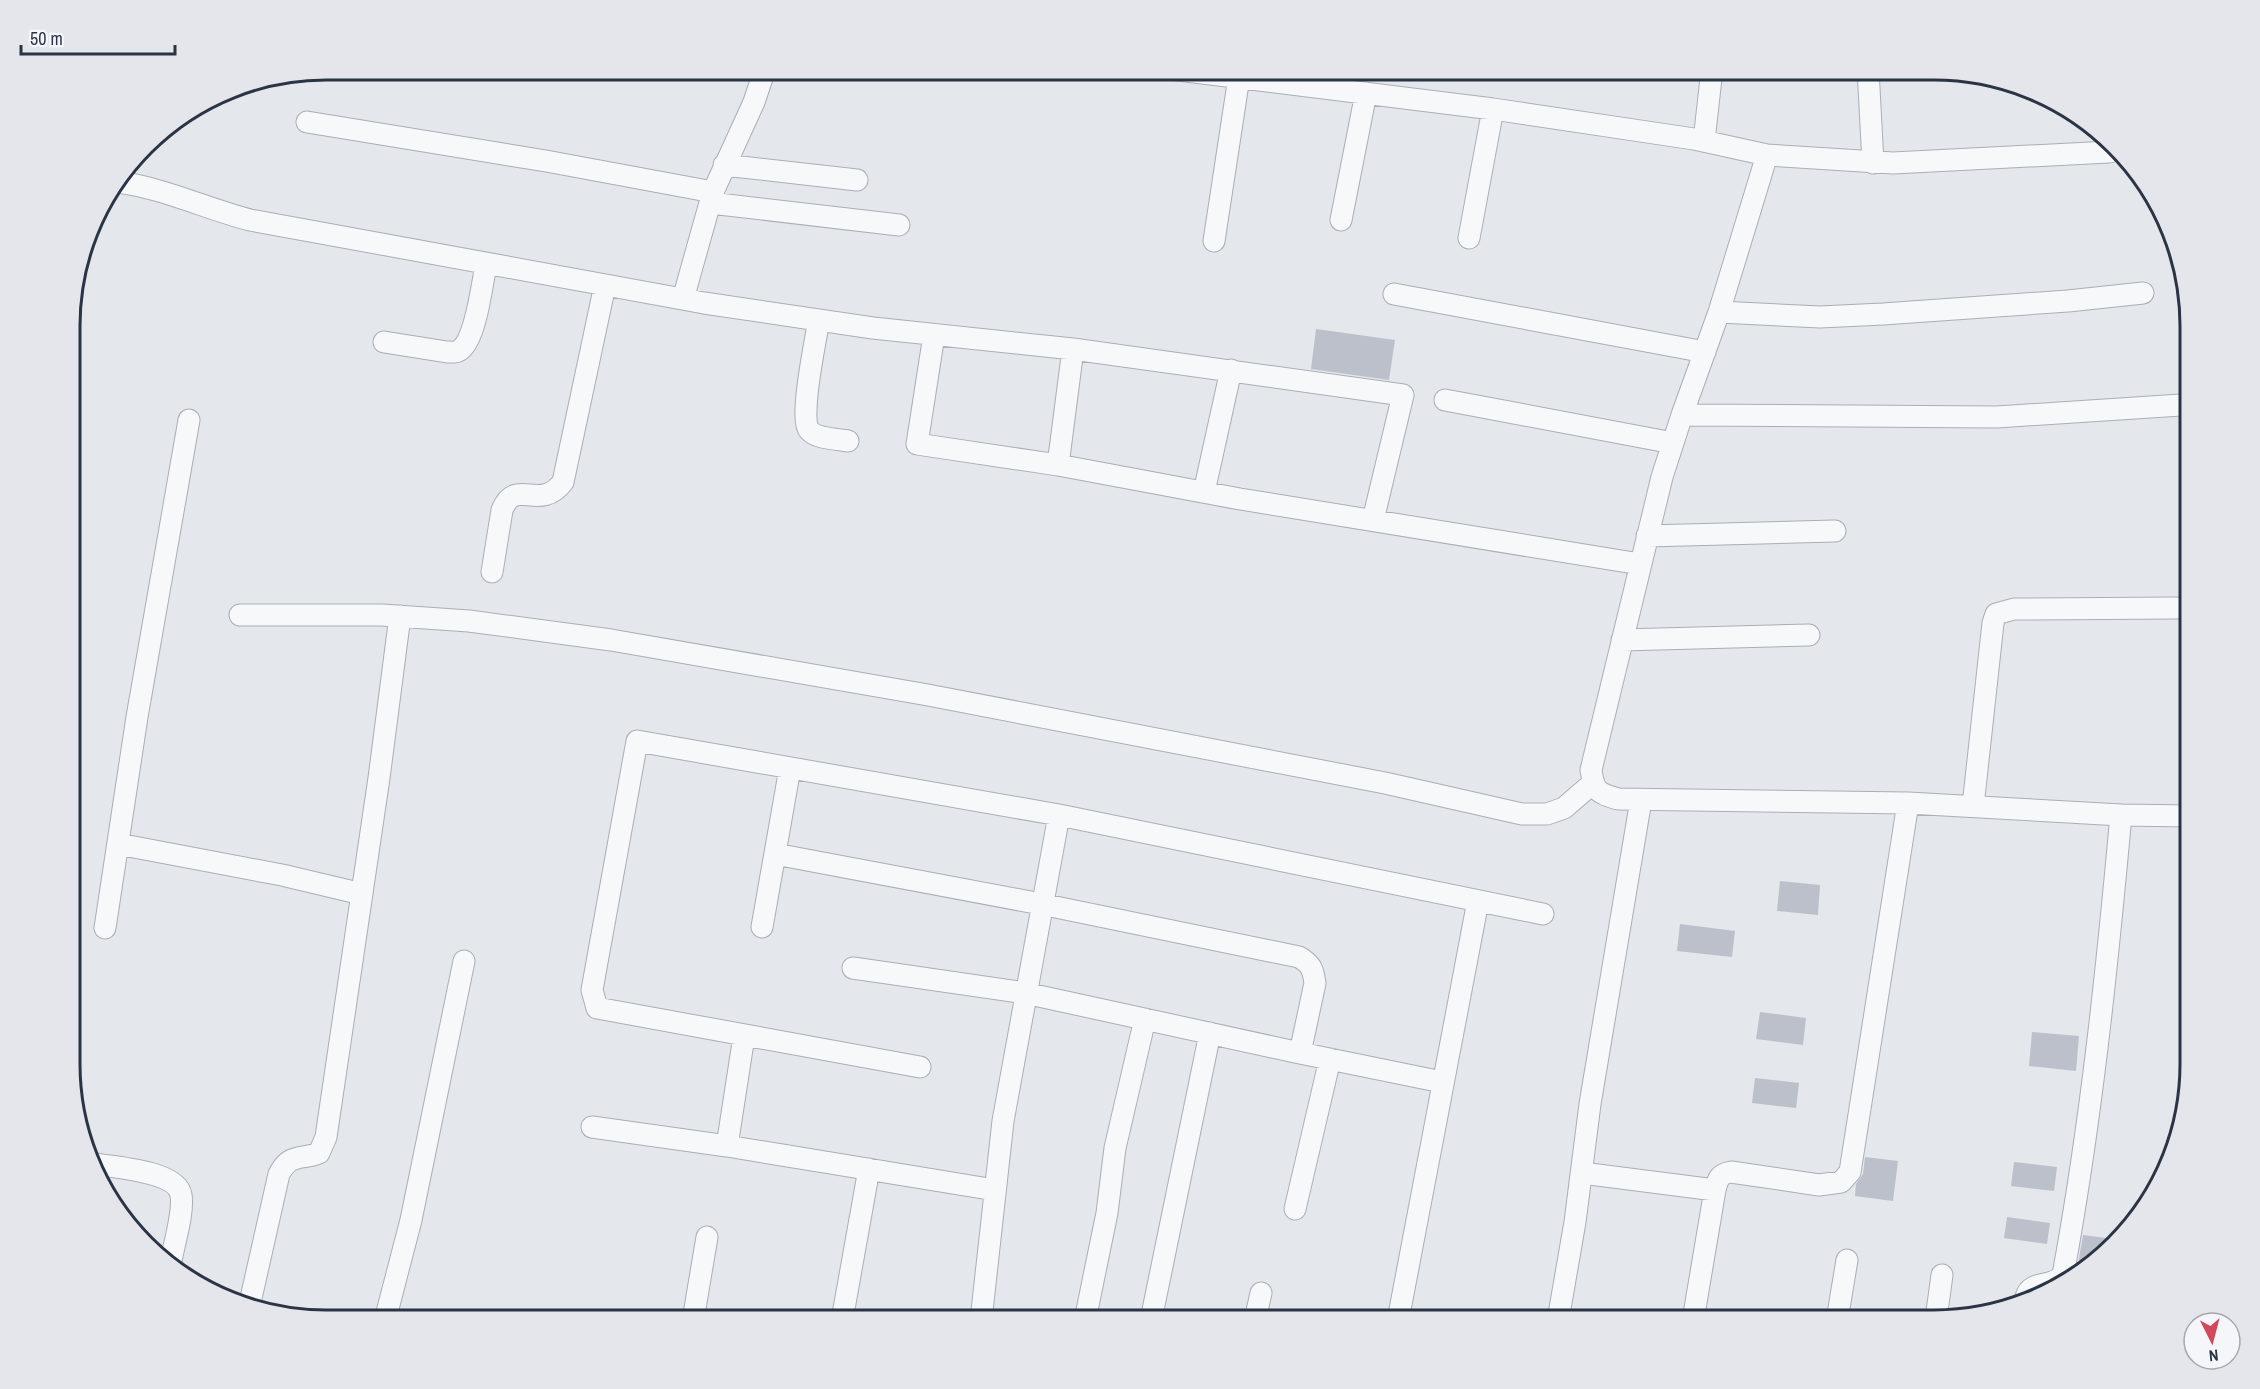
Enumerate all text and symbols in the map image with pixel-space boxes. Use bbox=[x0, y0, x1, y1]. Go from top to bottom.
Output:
scale bar bbox=[21, 18, 176, 56]
text: 50 m bbox=[30, 26, 63, 51]
north arrow bbox=[2182, 1311, 2242, 1371]
text: N bbox=[2208, 1344, 2219, 1367]

